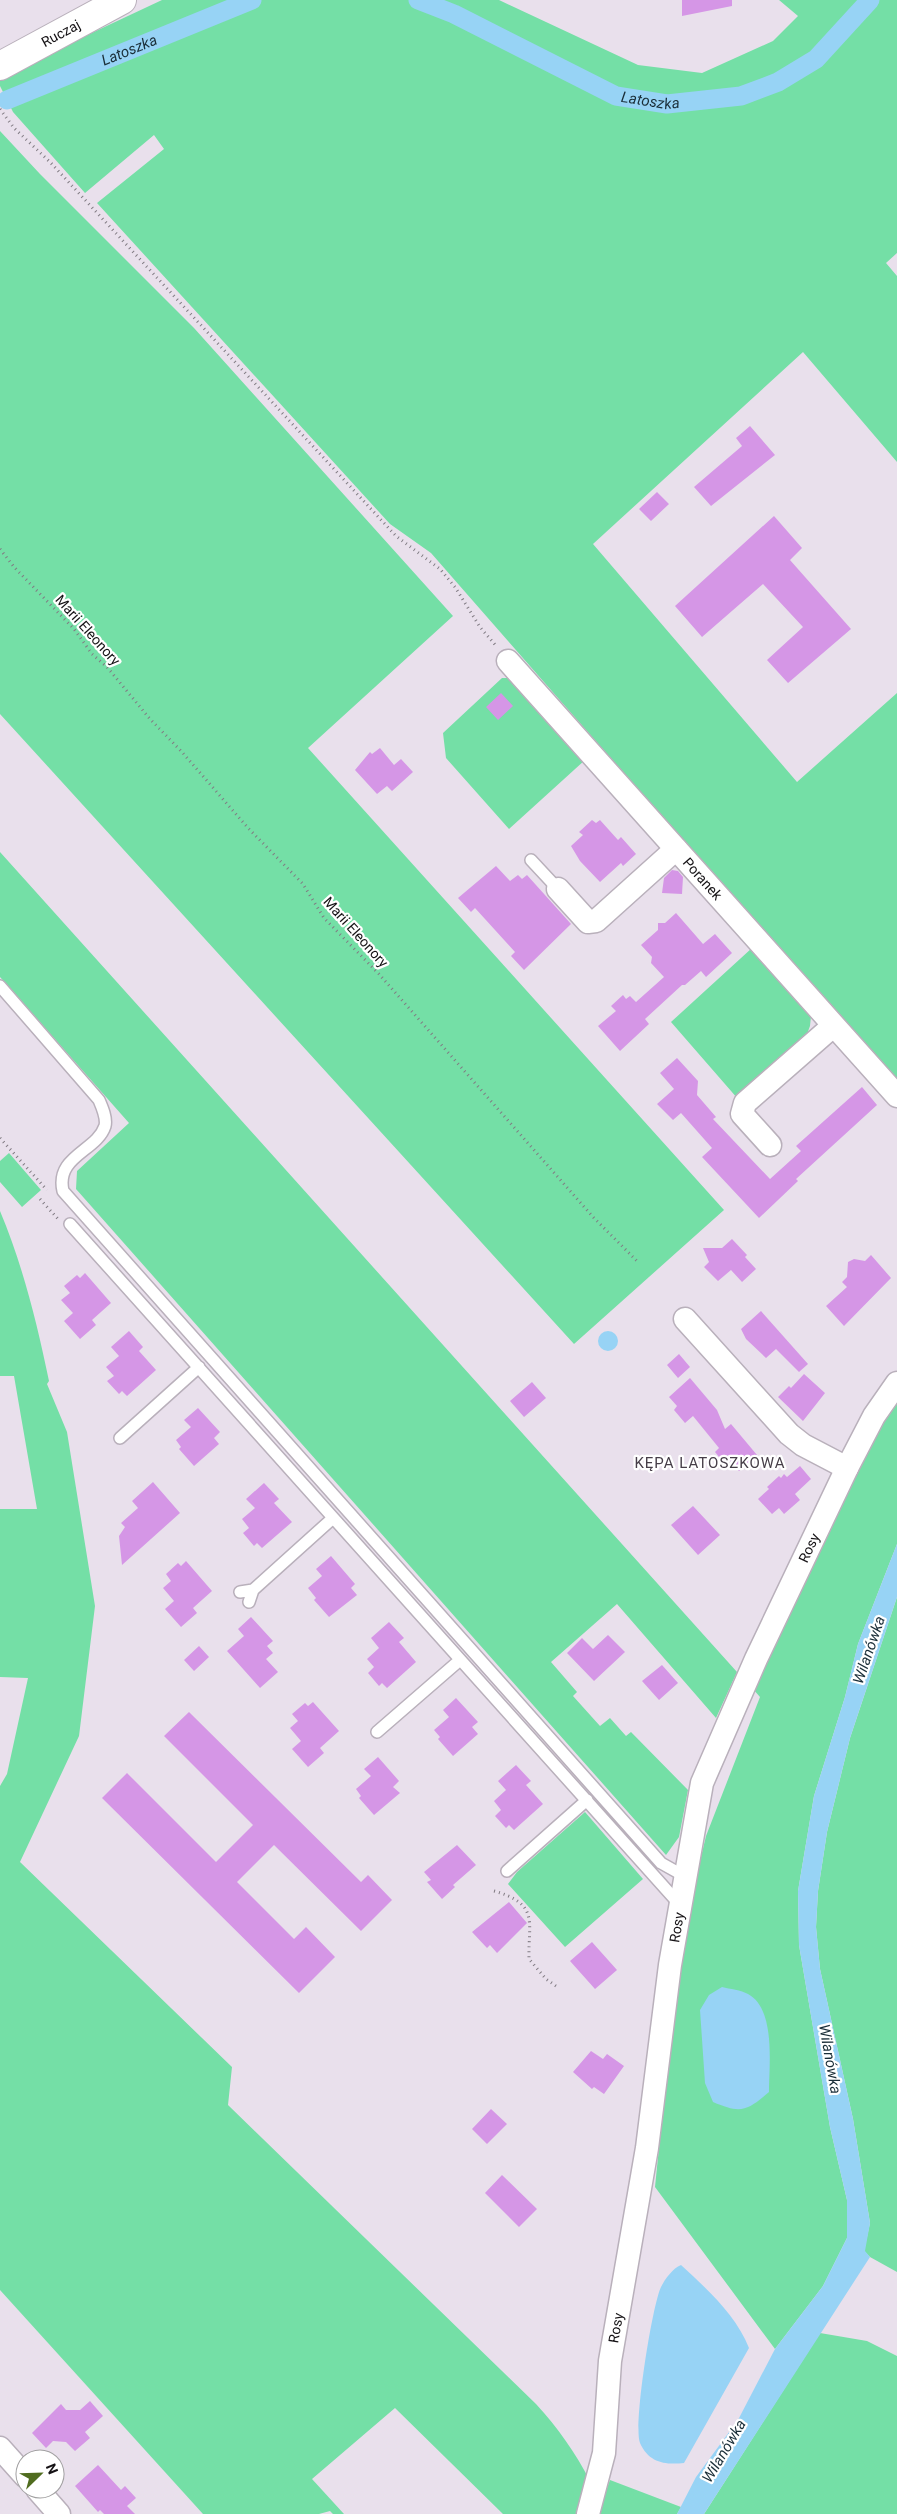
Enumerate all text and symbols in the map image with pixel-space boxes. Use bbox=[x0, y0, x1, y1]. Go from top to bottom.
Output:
street label: Ruczaj bbox=[39, 16, 83, 50]
water label: Latoszka bbox=[99, 31, 160, 70]
water label: Latoszka bbox=[620, 88, 681, 113]
street label: Marii Eleonory bbox=[52, 592, 124, 669]
street label: Poranek bbox=[680, 854, 726, 904]
street label: Marii Eleonory bbox=[320, 894, 392, 971]
district label: KĘPA LATOSZKOWA bbox=[634, 1454, 786, 1472]
street label: Rosy bbox=[795, 1530, 823, 1565]
water label: Wilanówka bbox=[849, 1614, 889, 1686]
street label: Rosy bbox=[666, 1911, 687, 1944]
water label: Wilanówka bbox=[815, 2023, 845, 2095]
street label: Rosy bbox=[605, 2311, 626, 2344]
water label: Wilanówka bbox=[698, 2416, 750, 2486]
north arrow bbox=[15, 2449, 65, 2499]
text: N bbox=[43, 2461, 61, 2477]

